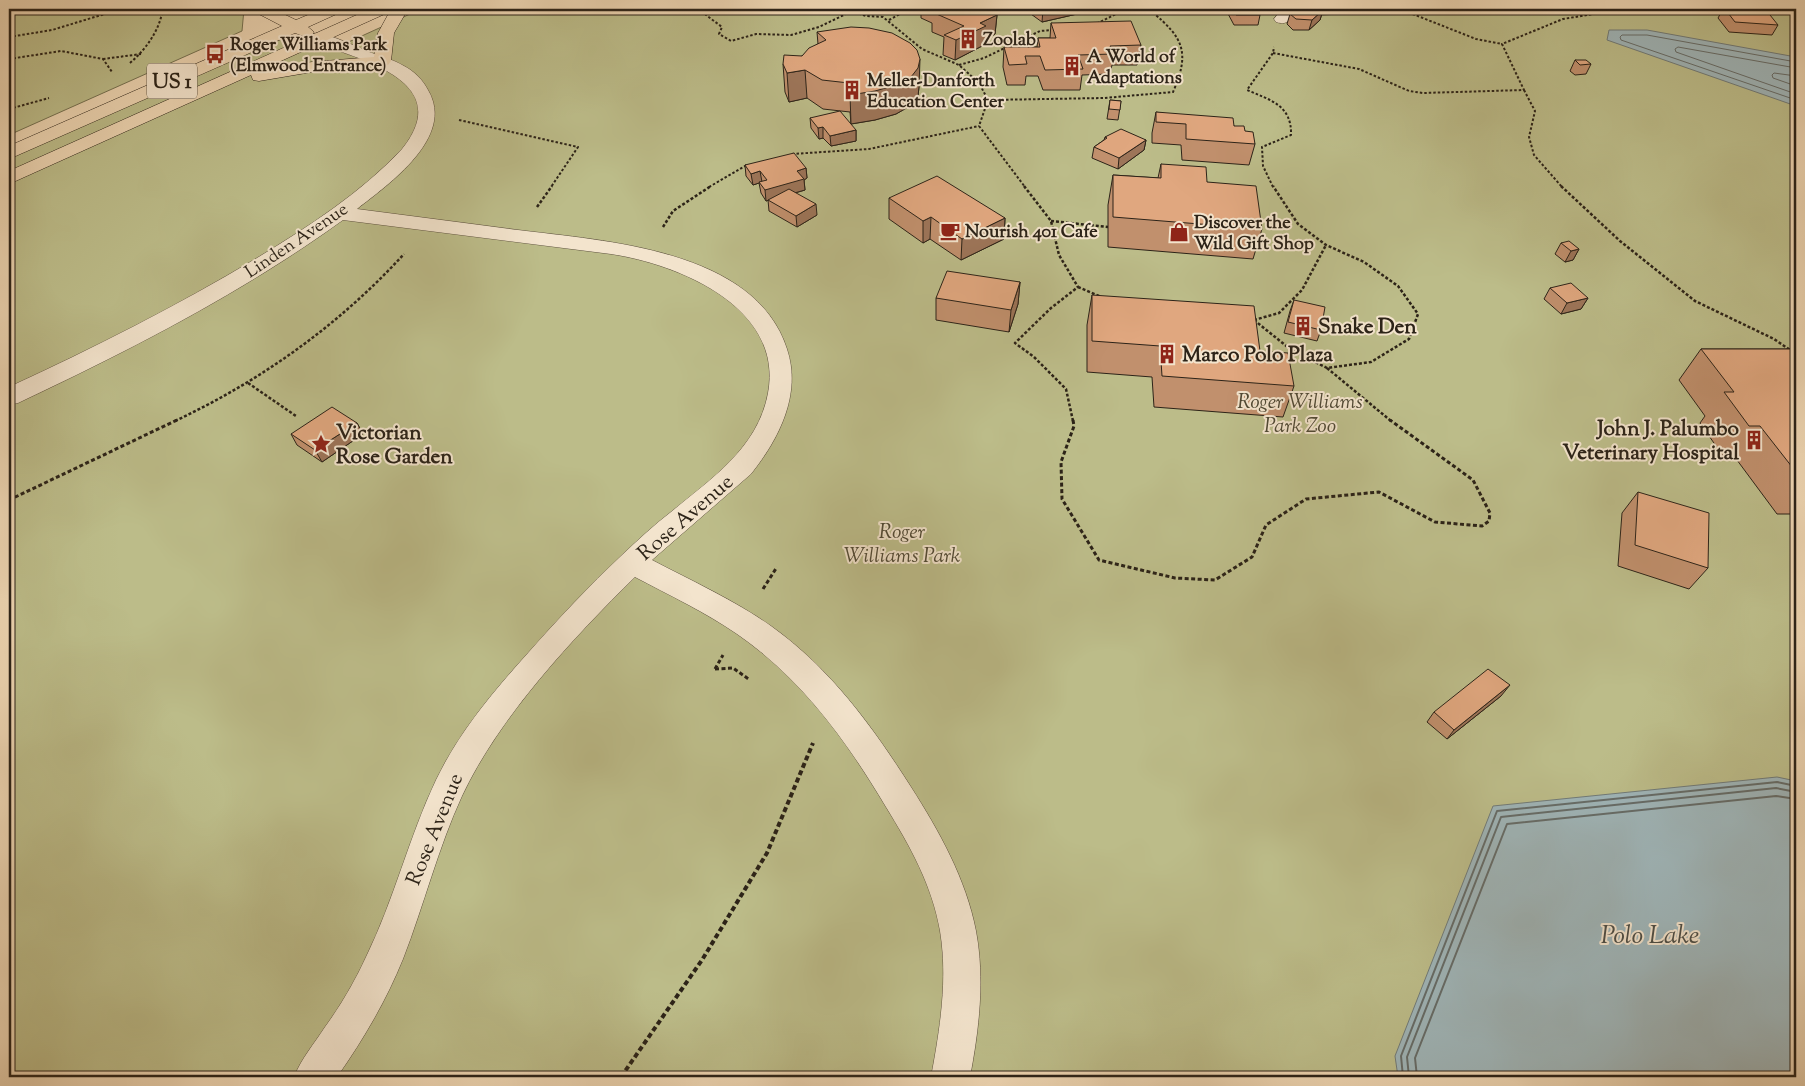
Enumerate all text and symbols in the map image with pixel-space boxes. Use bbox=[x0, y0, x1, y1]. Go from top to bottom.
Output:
building icon: Zoolab bbox=[957, 28, 979, 50]
place label: Zoolab bbox=[983, 28, 1036, 54]
place label: Roger Williams Park (Elmwood Entrance) bbox=[230, 33, 388, 80]
bus stop icon: Roger Williams Park (Elmwood Entrance) bbox=[204, 43, 226, 65]
place label: A World of Adaptations bbox=[1087, 45, 1182, 92]
building icon: A World of Adaptations bbox=[1061, 55, 1083, 77]
road number: US 1 bbox=[147, 64, 197, 98]
place label: Meller-Danforth Education Center bbox=[867, 69, 1004, 116]
building icon: Meller-Danforth Education Center bbox=[841, 79, 863, 101]
street label: Linden Avenue bbox=[240, 197, 354, 286]
place label: Discover the Wild Gift Shop bbox=[1194, 211, 1314, 258]
cafe icon: Nourish 401 Cafe bbox=[939, 220, 961, 242]
place label: Nourish 401 Cafe bbox=[965, 220, 1098, 246]
shop icon: Discover the Wild Gift Shop bbox=[1168, 221, 1190, 243]
place label: Snake Den bbox=[1318, 313, 1417, 343]
building icon: Snake Den bbox=[1292, 315, 1314, 337]
place label: Marco Polo Plaza bbox=[1182, 341, 1333, 371]
building icon: Marco Polo Plaza bbox=[1156, 343, 1178, 365]
park label: Roger Williams Park Zoo bbox=[1237, 388, 1363, 442]
place label: John J. Palumbo Veterinary Hospital bbox=[1562, 415, 1740, 469]
place label: Victorian Rose Garden bbox=[336, 419, 453, 473]
building icon: John J. Palumbo Veterinary Hospital bbox=[1743, 429, 1765, 451]
place icon: Victorian Rose Garden bbox=[310, 433, 332, 455]
street label: Rose Avenue bbox=[632, 468, 741, 569]
park label: Roger Williams Park bbox=[844, 518, 961, 572]
street label: Rose Avenue bbox=[400, 769, 472, 890]
water label: Polo Lake bbox=[1601, 918, 1699, 955]

